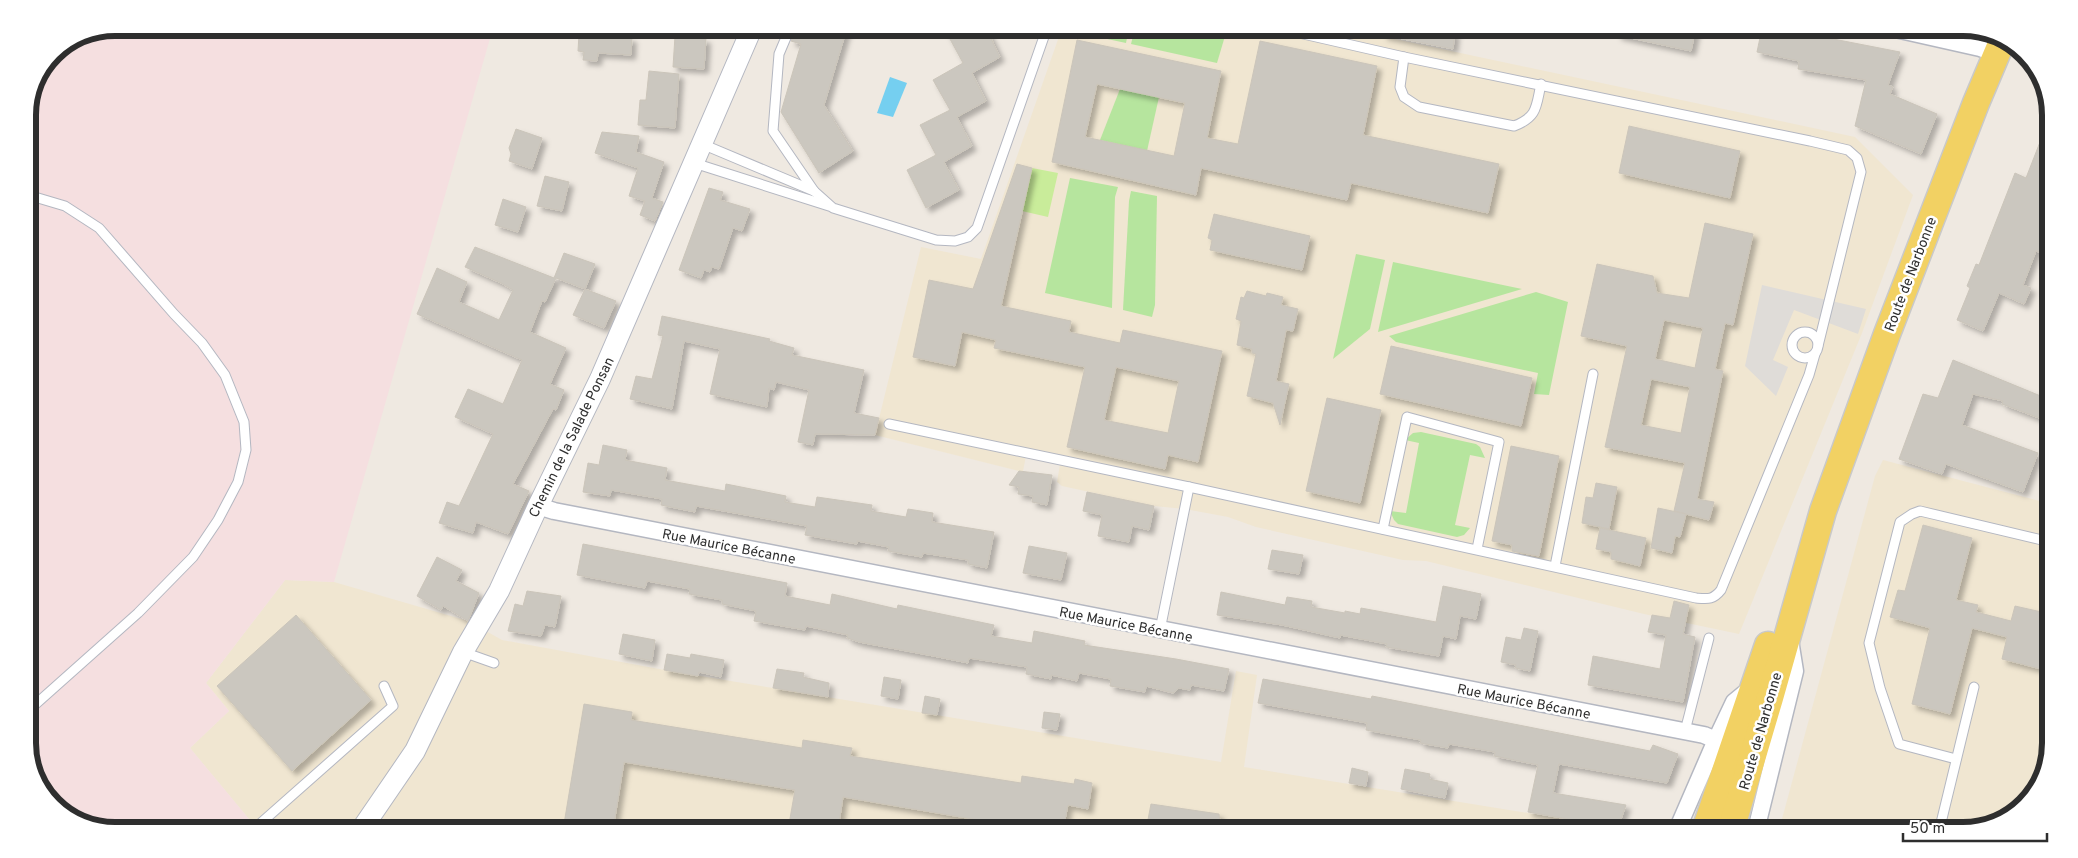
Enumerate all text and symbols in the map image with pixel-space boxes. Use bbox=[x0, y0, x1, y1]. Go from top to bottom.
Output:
street label: Route de Narbonne bbox=[1882, 215, 1941, 334]
street label: Chemin de la Salade Ponsan bbox=[526, 355, 619, 521]
street label: Rue Maurice Bécanne bbox=[660, 526, 797, 569]
street label: Rue Maurice Bécanne bbox=[1057, 604, 1194, 647]
street label: Route de Narbonne bbox=[1737, 671, 1786, 792]
street label: Rue Maurice Bécanne bbox=[1455, 681, 1592, 724]
scale bar bbox=[1903, 810, 2047, 842]
text: 50 m bbox=[1910, 820, 1945, 839]

